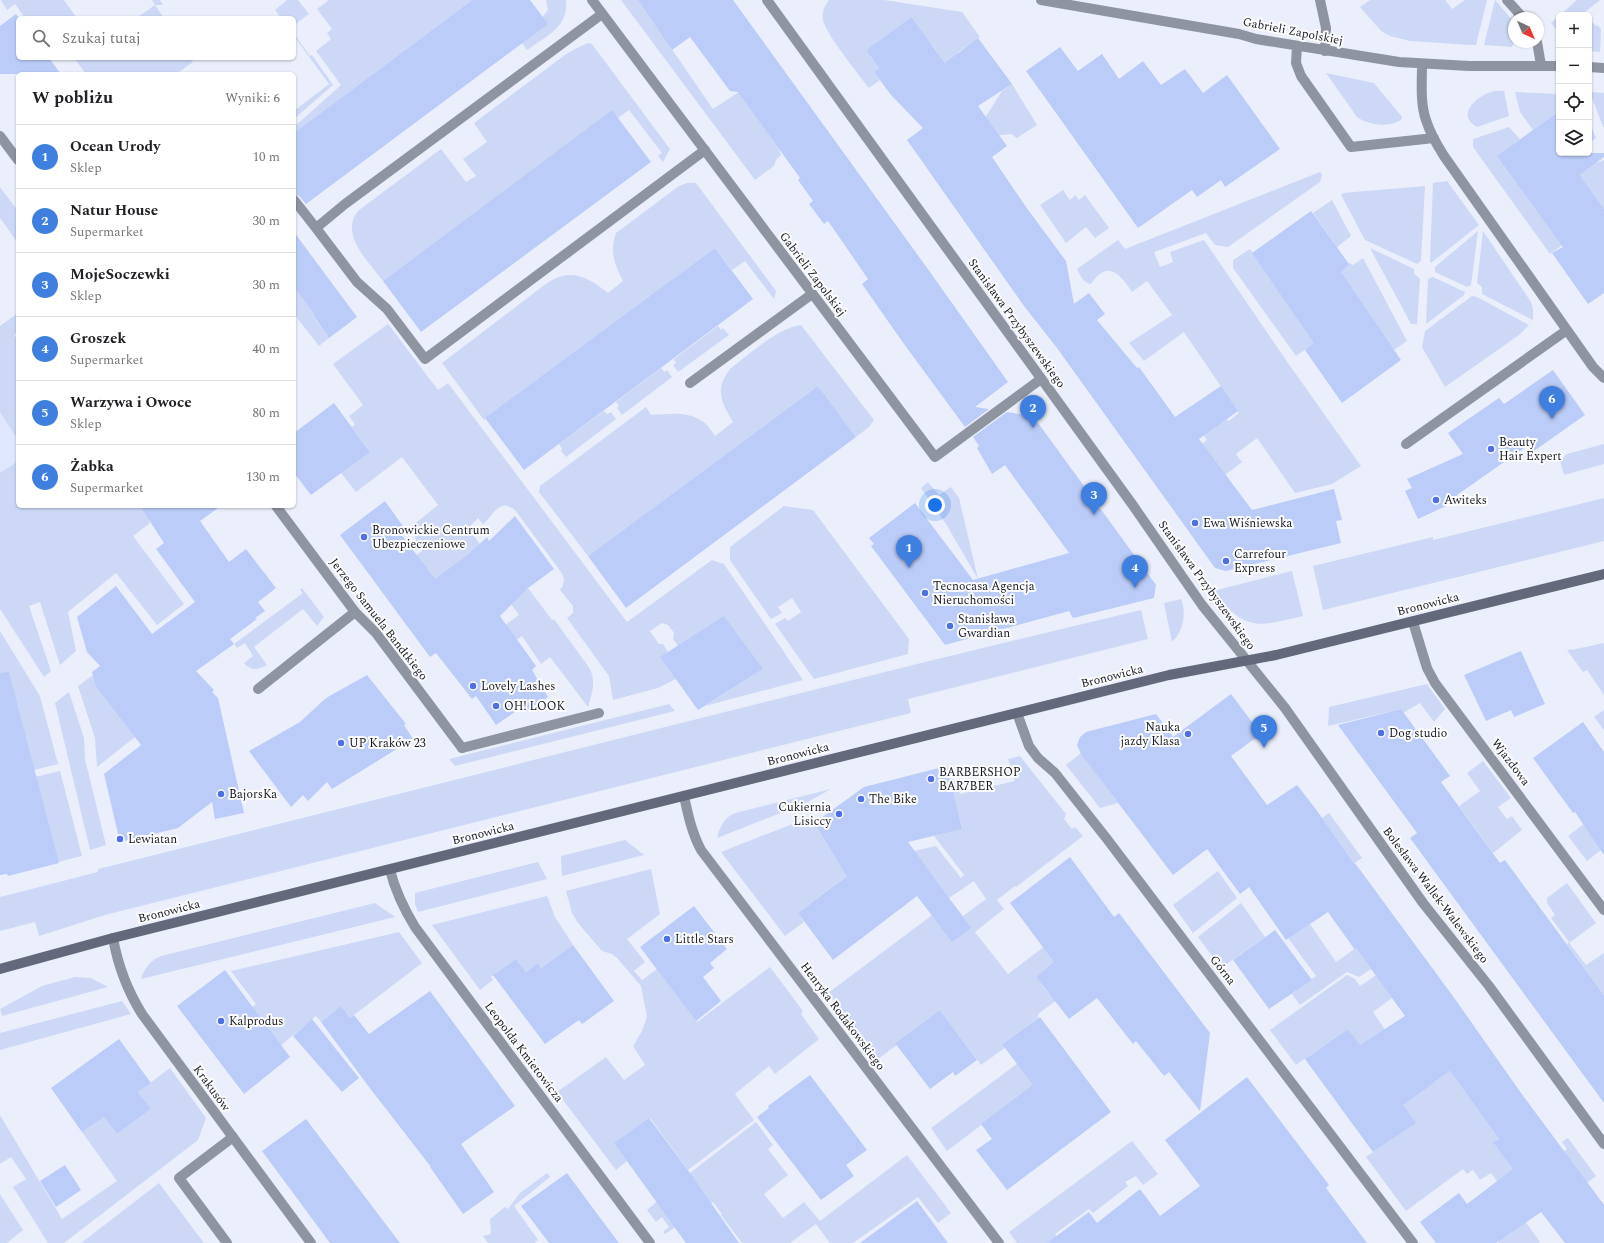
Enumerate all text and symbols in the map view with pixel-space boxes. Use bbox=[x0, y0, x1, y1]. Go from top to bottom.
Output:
street label: Gabrieli Zapolskiej bbox=[1241, 12, 1345, 51]
north arrow bbox=[1508, 12, 1544, 48]
map controls bbox=[1556, 12, 1592, 156]
button: + bbox=[1556, 12, 1592, 48]
search box bbox=[16, 16, 296, 60]
icon: search bbox=[30, 27, 52, 49]
text: Szukaj tutaj bbox=[62, 27, 141, 50]
button: − bbox=[1556, 48, 1592, 84]
button: locate bbox=[1556, 84, 1592, 120]
text: W pobliżu bbox=[32, 85, 113, 111]
text: Wyniki: 6 bbox=[225, 88, 280, 108]
button: layers bbox=[1556, 120, 1592, 156]
text: Ocean Urody bbox=[70, 135, 160, 158]
text: 1 bbox=[41, 147, 49, 167]
text: 10 m bbox=[253, 147, 280, 167]
text: Sklep bbox=[70, 158, 102, 178]
text: Natur House bbox=[70, 199, 158, 222]
text: 2 bbox=[41, 211, 49, 231]
text: 30 m bbox=[253, 211, 280, 231]
text: Supermarket bbox=[70, 222, 144, 242]
street label: Gabrieli Zapolskiej bbox=[774, 228, 851, 321]
street label: Stanisława Przybyszewskiego bbox=[963, 255, 1070, 392]
text: MojeSoczewki bbox=[70, 263, 170, 286]
text: 3 bbox=[41, 275, 49, 295]
text: 30 m bbox=[253, 275, 280, 295]
text: Sklep bbox=[70, 286, 102, 306]
text: Groszek bbox=[70, 327, 126, 350]
text: 4 bbox=[41, 339, 49, 359]
text: 40 m bbox=[253, 339, 280, 359]
text: Supermarket bbox=[70, 350, 144, 370]
pin: 6 bbox=[1539, 386, 1565, 419]
text: Warzywa i Owoce bbox=[70, 391, 192, 414]
pin: 2 bbox=[1020, 395, 1046, 428]
text: 5 bbox=[41, 403, 49, 423]
text: 80 m bbox=[253, 403, 280, 423]
text: Sklep bbox=[70, 414, 102, 434]
place label: Beauty Hair Expert bbox=[1499, 433, 1562, 466]
marker: Beauty Hair Expert bbox=[1486, 444, 1496, 454]
text: Żabka bbox=[70, 455, 114, 478]
text: 6 bbox=[41, 467, 49, 487]
text: 130 m bbox=[246, 467, 280, 487]
text: Supermarket bbox=[70, 478, 144, 498]
pin: 3 bbox=[1081, 482, 1107, 515]
place label: Awiteks bbox=[1444, 491, 1487, 510]
your location bbox=[925, 495, 945, 515]
marker: Awiteks bbox=[1431, 495, 1441, 505]
place label: Ewa Wiśniewska bbox=[1203, 514, 1293, 533]
street label: Stanisława Przybyszewskiego bbox=[1153, 517, 1260, 654]
marker: Ewa Wiśniewska bbox=[1190, 518, 1200, 528]
place label: Bronowickie Centrum Ubezpieczeniowe bbox=[372, 521, 490, 554]
marker: Bronowickie Centrum Ubezpieczeniowe bbox=[359, 532, 369, 542]
pin: 1 bbox=[896, 535, 922, 568]
place label: Carrefour Express bbox=[1234, 545, 1286, 578]
street label: Jerzego Samuela Bandtkiego bbox=[325, 554, 433, 685]
pin: 4 bbox=[1122, 555, 1148, 588]
marker: Carrefour Express bbox=[1221, 556, 1231, 566]
place label: Tecnocasa Agencja Nieruchomości bbox=[933, 577, 1035, 610]
marker: Tecnocasa Agencja Nieruchomości bbox=[920, 588, 930, 598]
street label: Bronowicka bbox=[1395, 588, 1461, 621]
place label: Stanisława Gwardian bbox=[958, 610, 1015, 643]
marker: Stanisława Gwardian bbox=[945, 621, 955, 631]
street label: Bronowicka bbox=[1079, 660, 1145, 693]
place label: Lovely Lashes bbox=[481, 677, 556, 696]
marker: Lovely Lashes bbox=[468, 681, 478, 691]
place label: OH! LOOK bbox=[504, 697, 565, 716]
marker: OH! LOOK bbox=[491, 701, 501, 711]
pin: 5 bbox=[1251, 715, 1277, 748]
place label: Nauka jazdy Klasa bbox=[1121, 718, 1180, 751]
place label: Dog studio bbox=[1389, 724, 1447, 743]
marker: Dog studio bbox=[1376, 728, 1386, 738]
marker: Nauka jazdy Klasa bbox=[1183, 729, 1193, 739]
place label: UP Kraków 23 bbox=[349, 734, 426, 753]
street label: Wjazdowa bbox=[1486, 735, 1535, 790]
marker: UP Kraków 23 bbox=[336, 738, 346, 748]
street label: Bronowicka bbox=[765, 738, 831, 771]
place label: BARBERSHOP BAR7BER bbox=[939, 763, 1021, 796]
marker: BARBERSHOP BAR7BER bbox=[926, 774, 936, 784]
place label: BajorsKa bbox=[229, 785, 277, 804]
marker: BajorsKa bbox=[216, 789, 226, 799]
place label: The Bike bbox=[869, 790, 917, 809]
marker: The Bike bbox=[856, 794, 866, 804]
place label: Cukiernia Lisiccy bbox=[778, 798, 832, 831]
marker: Cukiernia Lisiccy bbox=[834, 809, 844, 819]
street label: Bronowicka bbox=[450, 817, 516, 850]
street label: Bolesława Wallek-Walewskiego bbox=[1378, 823, 1493, 968]
place label: Lewiatan bbox=[128, 830, 177, 849]
marker: Lewiatan bbox=[115, 834, 125, 844]
street label: Bronowicka bbox=[136, 895, 202, 928]
place label: Little Stars bbox=[675, 930, 734, 949]
marker: Little Stars bbox=[662, 934, 672, 944]
street label: Górna bbox=[1205, 951, 1240, 989]
street label: Henryka Rodakowskiego bbox=[795, 958, 890, 1075]
street label: Leopolda Kmietowicza bbox=[479, 998, 568, 1107]
place label: Kalprodus bbox=[229, 1012, 283, 1031]
marker: Kalprodus bbox=[216, 1016, 226, 1026]
street label: Krakusów bbox=[188, 1061, 236, 1116]

